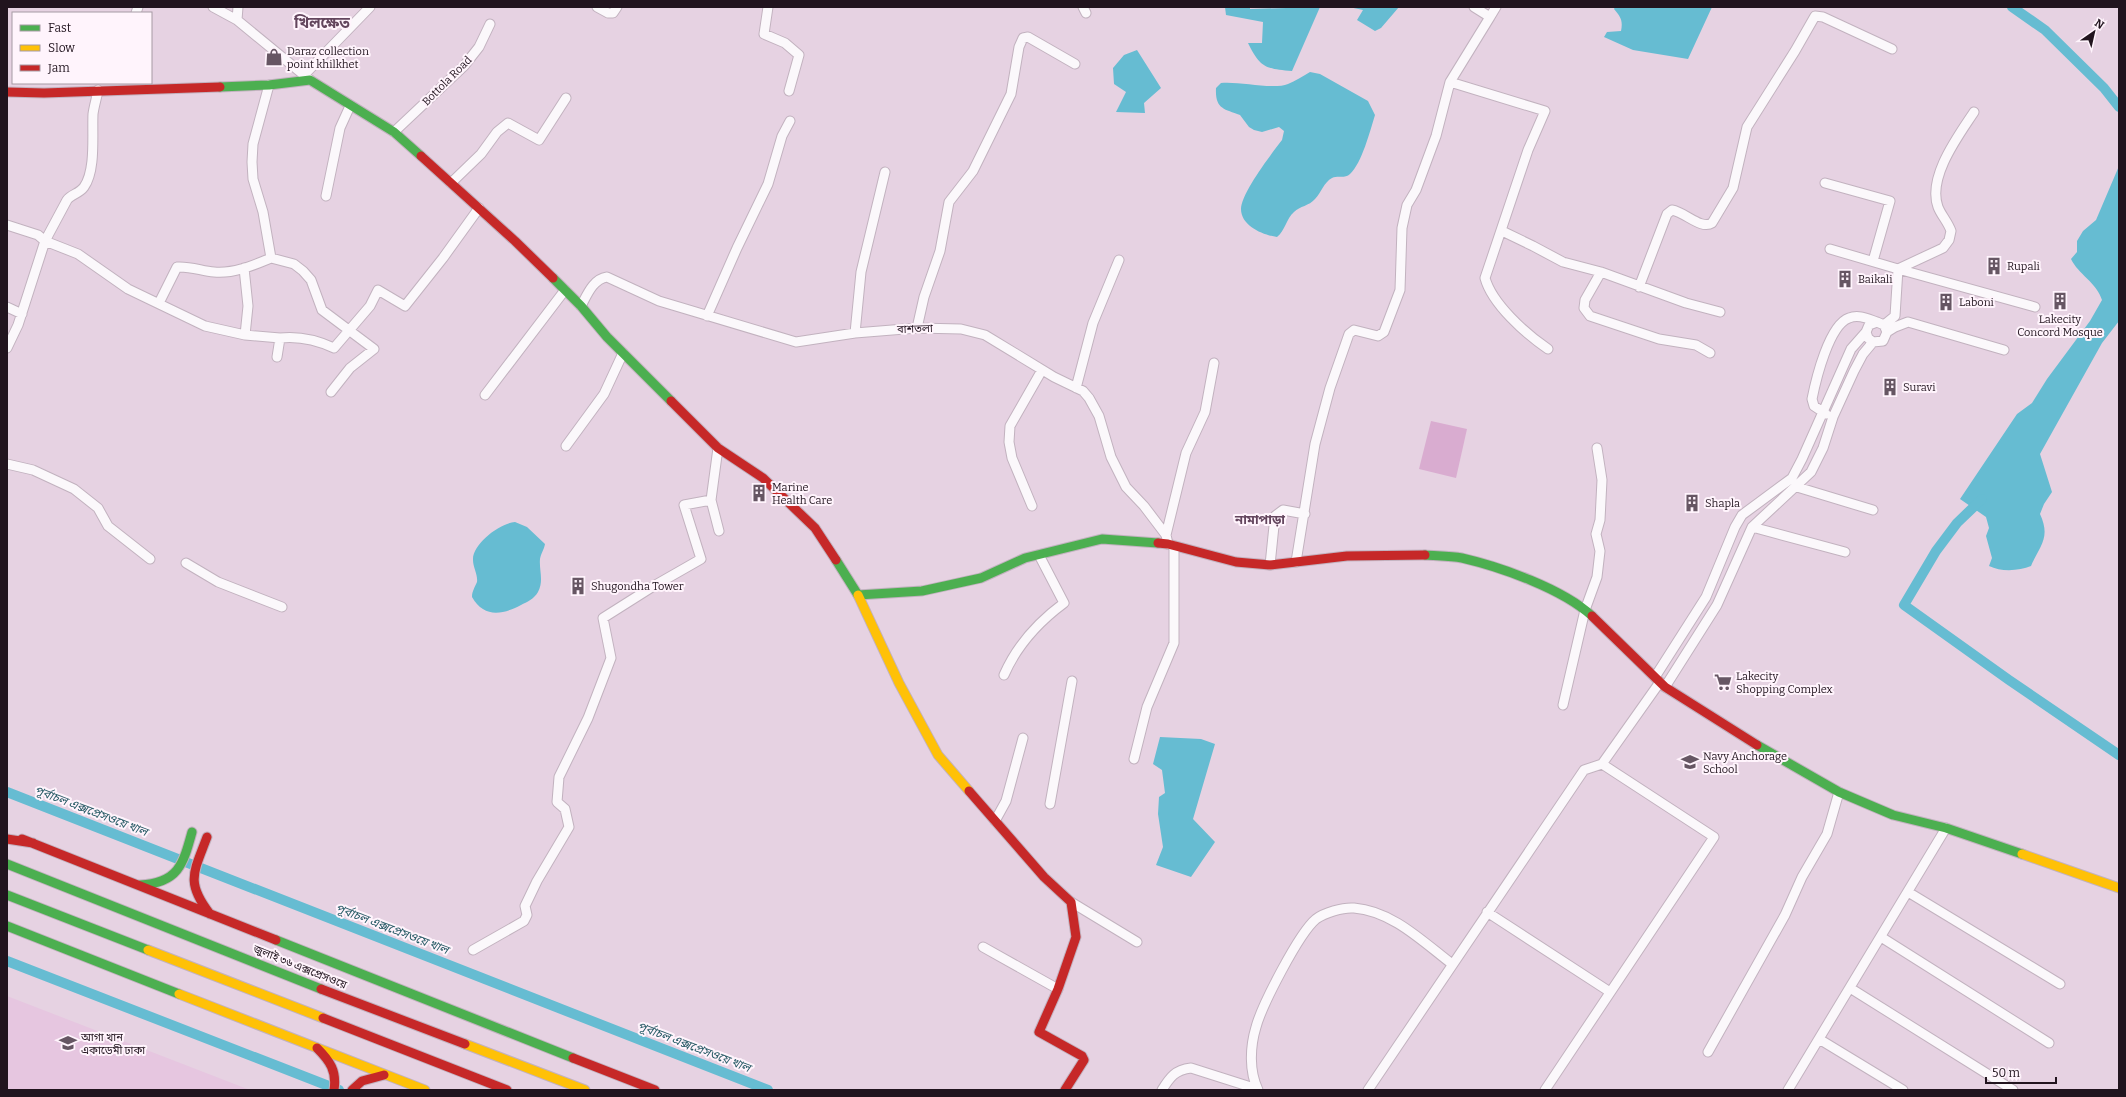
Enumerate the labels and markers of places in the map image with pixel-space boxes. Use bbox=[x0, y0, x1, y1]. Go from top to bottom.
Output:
place label: Daraz collection point khilkhet bbox=[287, 45, 369, 71]
shop icon: Daraz collection point khilkhet bbox=[264, 47, 284, 67]
building icon: Rupali bbox=[1984, 256, 2004, 276]
place label: Rupali bbox=[2007, 260, 2041, 273]
building icon: Baikali bbox=[1835, 269, 1855, 289]
place label: Baikali bbox=[1858, 273, 1893, 286]
building icon: Lakecity Concord Mosque bbox=[2050, 291, 2070, 311]
building icon: Laboni bbox=[1936, 292, 1956, 312]
place label: Laboni bbox=[1959, 296, 1995, 309]
place label: Lakecity Concord Mosque bbox=[2017, 313, 2103, 339]
building icon: Suravi bbox=[1880, 377, 1900, 397]
place label: Suravi bbox=[1903, 381, 1936, 394]
place label: Marine Health Care bbox=[772, 481, 832, 507]
building icon: Marine Health Care bbox=[749, 483, 769, 503]
building icon: Shapla bbox=[1682, 493, 1702, 513]
place label: Shapla bbox=[1705, 497, 1740, 510]
building icon: Shugondha Tower bbox=[568, 576, 588, 596]
place label: Shugondha Tower bbox=[591, 580, 684, 593]
place label: Lakecity Shopping Complex bbox=[1736, 670, 1833, 696]
supermarket icon: Lakecity Shopping Complex bbox=[1713, 672, 1733, 692]
place label: Navy Anchorage School bbox=[1703, 750, 1787, 776]
school or university icon: Navy Anchorage School bbox=[1680, 752, 1700, 772]
place label: আগা খান একাডেমী ঢাকা bbox=[80, 1031, 146, 1057]
school or university icon: আগা খান একাডেমী ঢাকা bbox=[58, 1033, 78, 1053]

